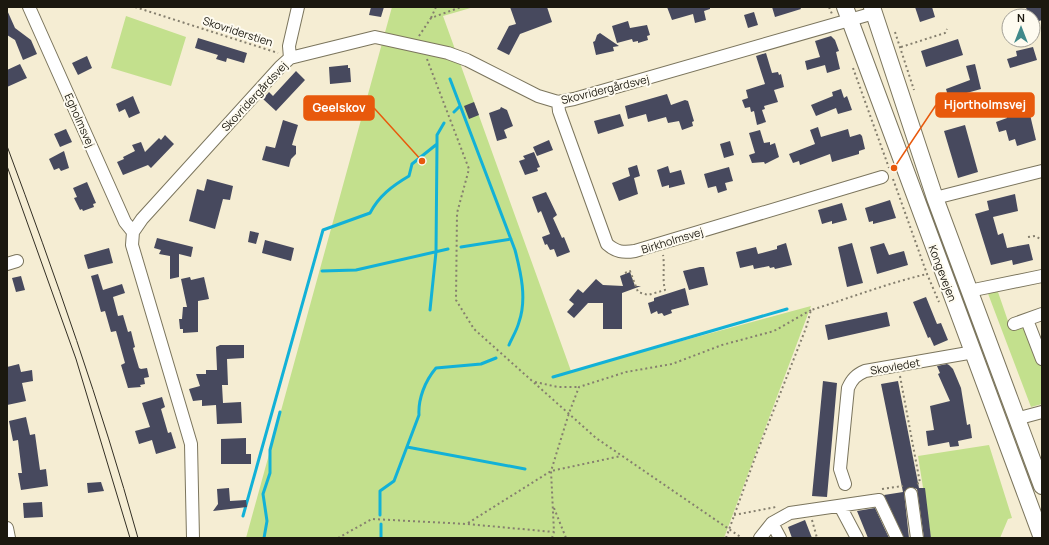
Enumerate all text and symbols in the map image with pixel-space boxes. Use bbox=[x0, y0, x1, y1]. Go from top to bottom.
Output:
north arrow bbox=[1001, 8, 1041, 48]
text: N bbox=[1017, 10, 1025, 25]
street label: Skovriderstien bbox=[201, 13, 275, 49]
street label: Skovridergårdsvej bbox=[218, 58, 290, 134]
street label: Skovridergårdsvej bbox=[559, 71, 651, 107]
street label: Egholmsvej bbox=[61, 91, 99, 149]
callout: Hjortholmsvej bbox=[936, 93, 1034, 117]
callout: Geelskov bbox=[304, 96, 374, 120]
text: Hjortholmsvej bbox=[944, 96, 1026, 113]
text: Geelskov bbox=[312, 99, 366, 116]
street label: Birkholmsvej bbox=[639, 224, 705, 256]
street label: Kongevejen bbox=[925, 243, 961, 303]
street label: Skovledet bbox=[869, 354, 921, 378]

